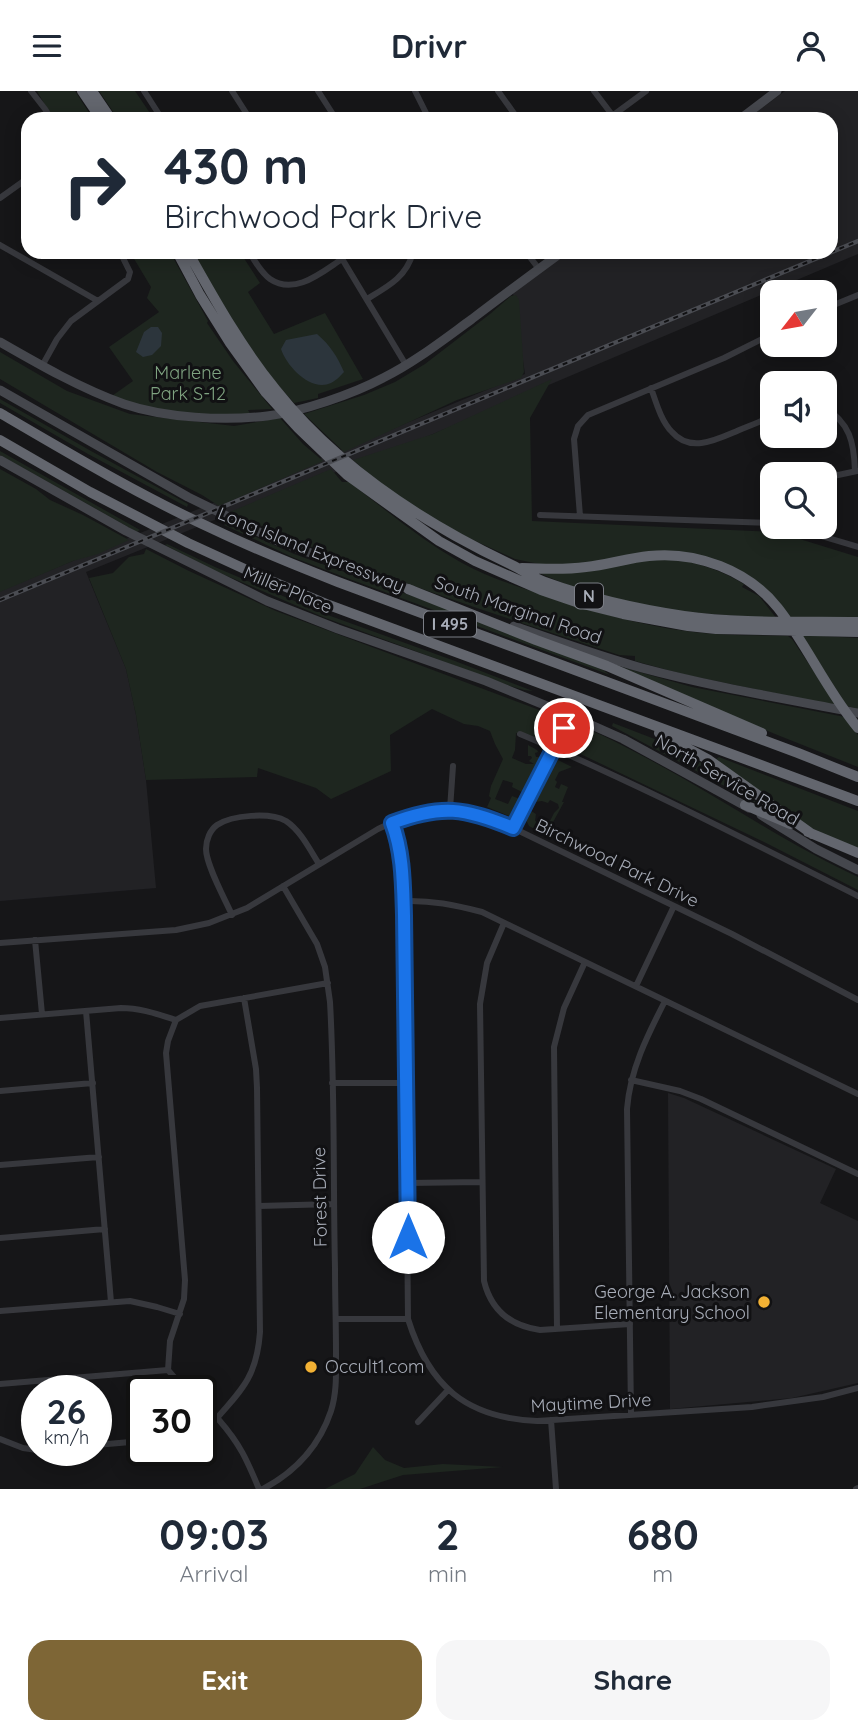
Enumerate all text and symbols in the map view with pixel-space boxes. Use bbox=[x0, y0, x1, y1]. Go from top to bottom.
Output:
text: Drivr bbox=[391, 26, 467, 66]
icon: menu bbox=[28, 27, 66, 65]
icon: person bbox=[792, 27, 830, 65]
text: 430 m bbox=[164, 135, 308, 196]
icon: right bbox=[49, 140, 140, 231]
text: Birchwood Park Drive bbox=[164, 196, 482, 236]
north arrow bbox=[760, 280, 836, 357]
map controls bbox=[760, 280, 837, 539]
park label: Marlene Park S-12 bbox=[150, 361, 226, 405]
button: sound bbox=[760, 371, 837, 448]
button: search bbox=[760, 462, 837, 539]
street label: Long Island Expressway bbox=[214, 502, 408, 598]
street label: Miller Place bbox=[240, 561, 336, 619]
street label: South Marginal Road bbox=[432, 570, 605, 649]
road number: N bbox=[575, 583, 603, 609]
road number: I 495 bbox=[424, 611, 476, 637]
pin bbox=[534, 698, 594, 758]
icon: arrive bbox=[545, 709, 583, 747]
street label: North Service Road bbox=[651, 729, 803, 830]
street label: Birchwood Park Drive bbox=[532, 813, 703, 912]
street label: Forest Drive bbox=[307, 1147, 332, 1247]
position arrow bbox=[371, 1200, 445, 1274]
place label: George A. Jackson Elementary School bbox=[594, 1280, 750, 1324]
marker: George A. Jackson Elementary School bbox=[756, 1294, 772, 1310]
place label: Occult1.com bbox=[325, 1355, 425, 1378]
marker: Occult1.com bbox=[303, 1359, 319, 1375]
speed limit sign: 30 bbox=[126, 1375, 217, 1466]
street label: Maytime Drive bbox=[530, 1388, 652, 1417]
text: 26 bbox=[47, 1389, 86, 1433]
text: km/h bbox=[44, 1426, 89, 1449]
text: 09:03 bbox=[159, 1508, 269, 1561]
text: 2 bbox=[436, 1508, 460, 1561]
text: 680 bbox=[627, 1508, 699, 1561]
text: Arrival bbox=[180, 1559, 248, 1588]
text: min bbox=[428, 1559, 467, 1588]
text: m bbox=[652, 1559, 673, 1588]
button: Exit bbox=[28, 1640, 422, 1720]
button: Share bbox=[436, 1640, 830, 1720]

